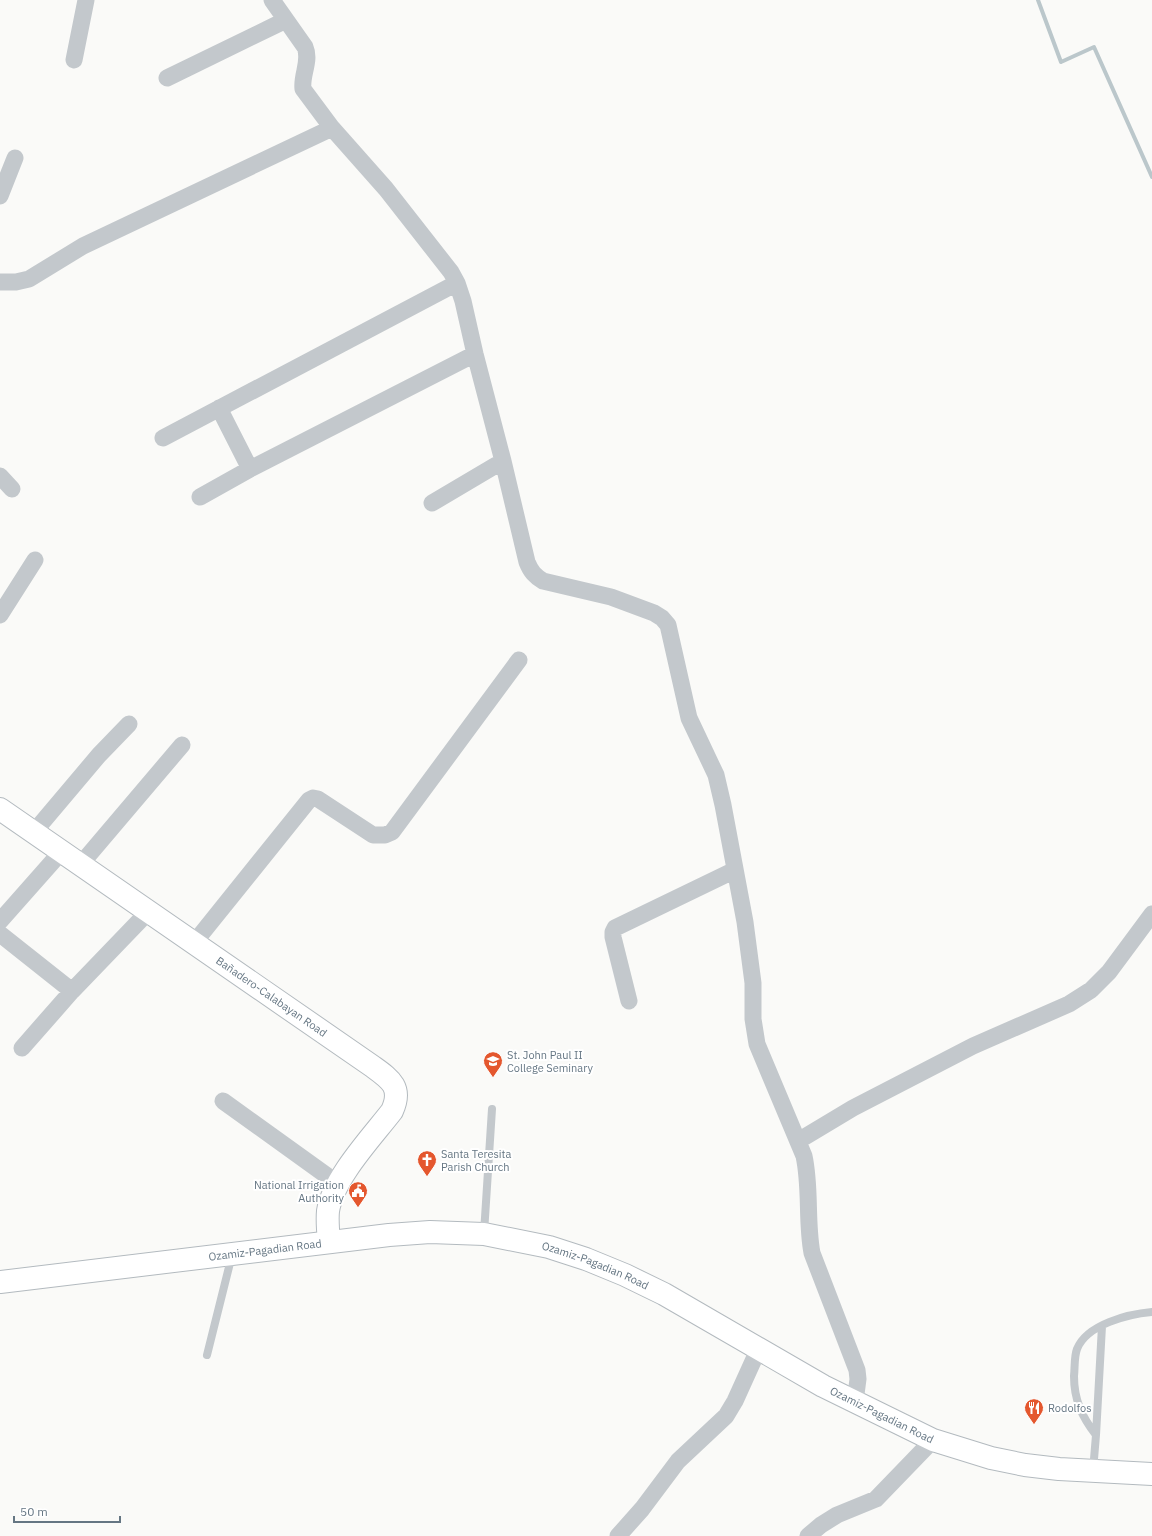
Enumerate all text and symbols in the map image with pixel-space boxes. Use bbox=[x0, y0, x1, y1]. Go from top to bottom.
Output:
street label: Bañadero-Calabayan Road bbox=[213, 953, 330, 1040]
place label: St. John Paul II College Seminary bbox=[507, 1048, 593, 1075]
school or university icon: St. John Paul II College Seminary bbox=[482, 1050, 504, 1078]
place label: Santa Teresita Parish Church bbox=[441, 1147, 511, 1174]
church icon: Santa Teresita Parish Church bbox=[416, 1149, 438, 1177]
place label: National Irrigation Authority bbox=[254, 1178, 344, 1205]
public building icon: National Irrigation Authority bbox=[347, 1180, 369, 1208]
street label: Ozamiz-Pagadian Road bbox=[208, 1236, 322, 1264]
street label: Ozamiz-Pagadian Road bbox=[541, 1239, 651, 1292]
street label: Ozamiz-Pagadian Road bbox=[828, 1384, 936, 1446]
restaurant icon: Rodolfos bbox=[1023, 1397, 1045, 1425]
place label: Rodolfos bbox=[1048, 1401, 1092, 1415]
scale bar bbox=[14, 1498, 120, 1524]
text: 50 m bbox=[20, 1504, 48, 1519]

